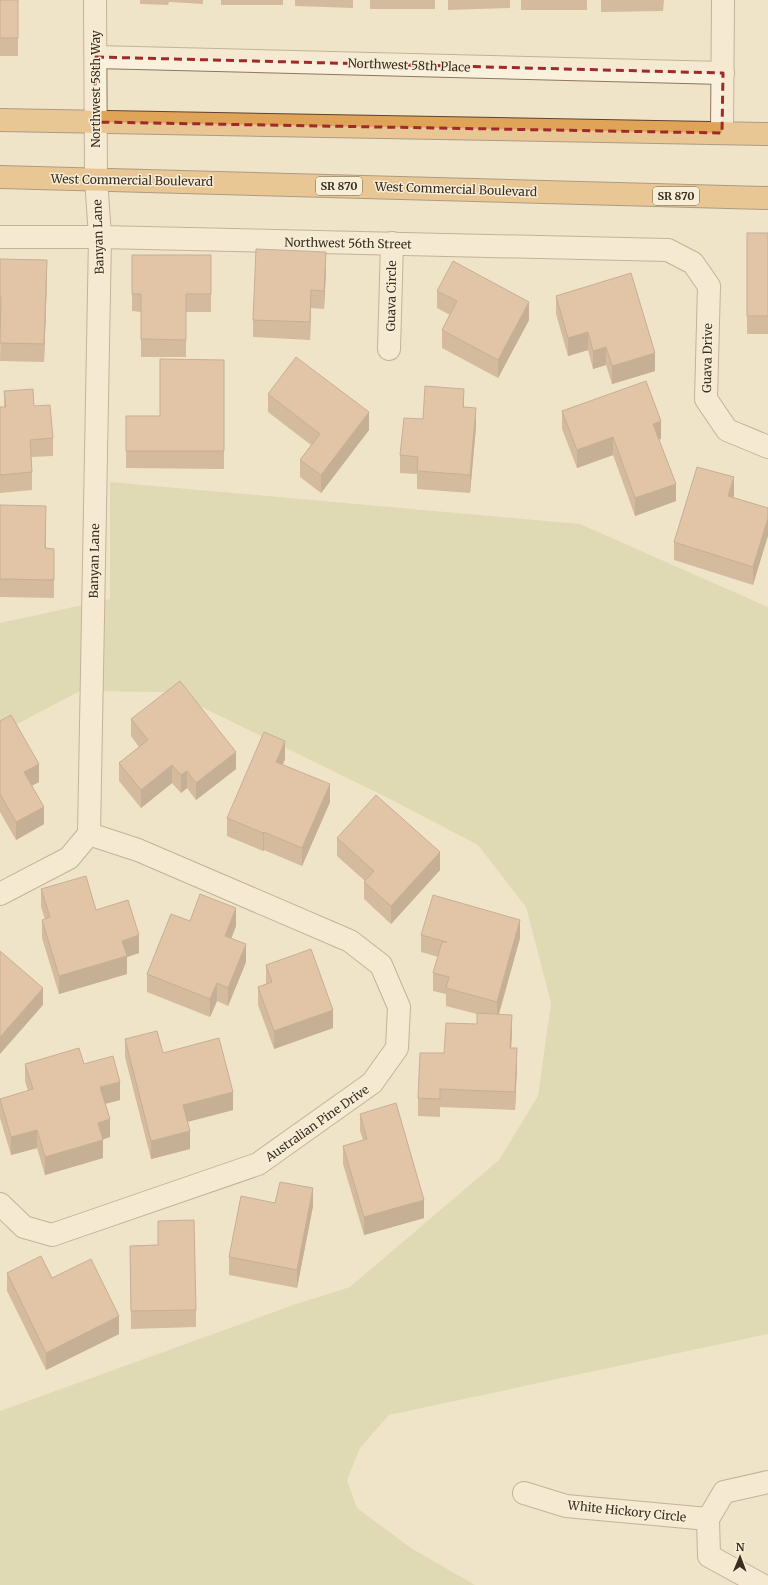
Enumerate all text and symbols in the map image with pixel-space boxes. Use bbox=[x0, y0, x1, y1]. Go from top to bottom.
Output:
street label: Northwest 58th Way bbox=[88, 30, 103, 148]
street label: Northwest 58th Place bbox=[347, 55, 471, 75]
street label: West Commercial Boulevard bbox=[50, 171, 213, 189]
road number: SR 870 bbox=[316, 177, 362, 195]
street label: West Commercial Boulevard bbox=[374, 179, 537, 199]
road number: SR 870 bbox=[653, 187, 699, 205]
street label: Banyan Lane bbox=[89, 199, 107, 275]
street label: Northwest 56th Street bbox=[284, 234, 412, 252]
street label: Guava Circle bbox=[383, 260, 399, 332]
street label: Guava Drive bbox=[699, 323, 715, 393]
street label: Banyan Lane bbox=[86, 523, 102, 599]
street label: Australian Pine Drive bbox=[262, 1082, 372, 1165]
street label: White Hickory Circle bbox=[566, 1497, 687, 1525]
north arrow bbox=[720, 1537, 760, 1577]
text: N bbox=[736, 1540, 745, 1554]

